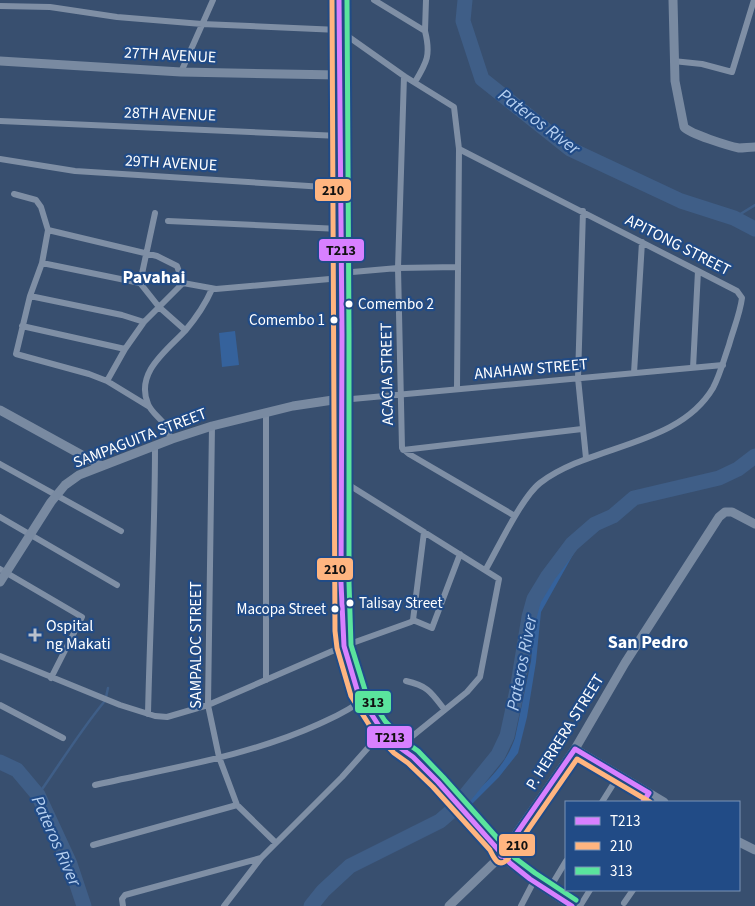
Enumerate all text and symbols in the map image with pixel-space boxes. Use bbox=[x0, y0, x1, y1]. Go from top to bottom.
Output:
street label: 27TH AVENUE bbox=[123, 42, 217, 68]
water label: Pateros River bbox=[493, 83, 586, 162]
street label: 28TH AVENUE bbox=[123, 101, 217, 127]
street label: 29TH AVENUE bbox=[124, 150, 218, 176]
line badge: 210 bbox=[314, 178, 352, 202]
text: 210 bbox=[322, 181, 344, 201]
street label: APITONG STREET bbox=[622, 209, 735, 281]
line badge: T213 bbox=[318, 238, 365, 262]
text: T213 bbox=[326, 241, 356, 261]
district label: Pavahai bbox=[123, 265, 185, 290]
place label: Comembo 2 bbox=[358, 294, 434, 315]
marker: Comembo 2 bbox=[344, 299, 354, 309]
place label: Comembo 1 bbox=[249, 310, 325, 331]
marker: Comembo 1 bbox=[329, 315, 339, 325]
street label: ACACIA STREET bbox=[375, 322, 399, 426]
street label: ANAHAW STREET bbox=[473, 353, 589, 385]
street label: SAMPAGUITA STREET bbox=[70, 402, 210, 474]
line badge: 210 bbox=[316, 557, 354, 581]
text: 210 bbox=[324, 560, 346, 580]
street label: SAMPALOC STREET bbox=[185, 581, 207, 709]
place label: Talisay Street bbox=[359, 593, 442, 614]
marker: Talisay Street bbox=[345, 598, 355, 608]
place label: Macopa Street bbox=[237, 599, 326, 620]
marker: Macopa Street bbox=[330, 604, 340, 614]
water label: Pateros River bbox=[501, 612, 544, 713]
place label: Ospital ng Makati bbox=[46, 615, 111, 655]
marker: Ospital ng Makati bbox=[28, 628, 42, 642]
district label: San Pedro bbox=[608, 630, 688, 655]
street label: P. HERRERA STREET bbox=[521, 670, 610, 794]
line badge: 313 bbox=[354, 690, 392, 714]
text: 313 bbox=[362, 693, 384, 713]
line badge: T213 bbox=[366, 725, 413, 749]
text: T213 bbox=[375, 728, 405, 748]
water label: Pateros River bbox=[25, 792, 87, 891]
legend bbox=[565, 801, 740, 891]
text: T213 bbox=[610, 811, 640, 832]
line badge: 210 bbox=[498, 833, 536, 857]
text: 210 bbox=[506, 836, 528, 856]
text: 210 bbox=[610, 836, 632, 857]
text: 313 bbox=[610, 861, 632, 882]

